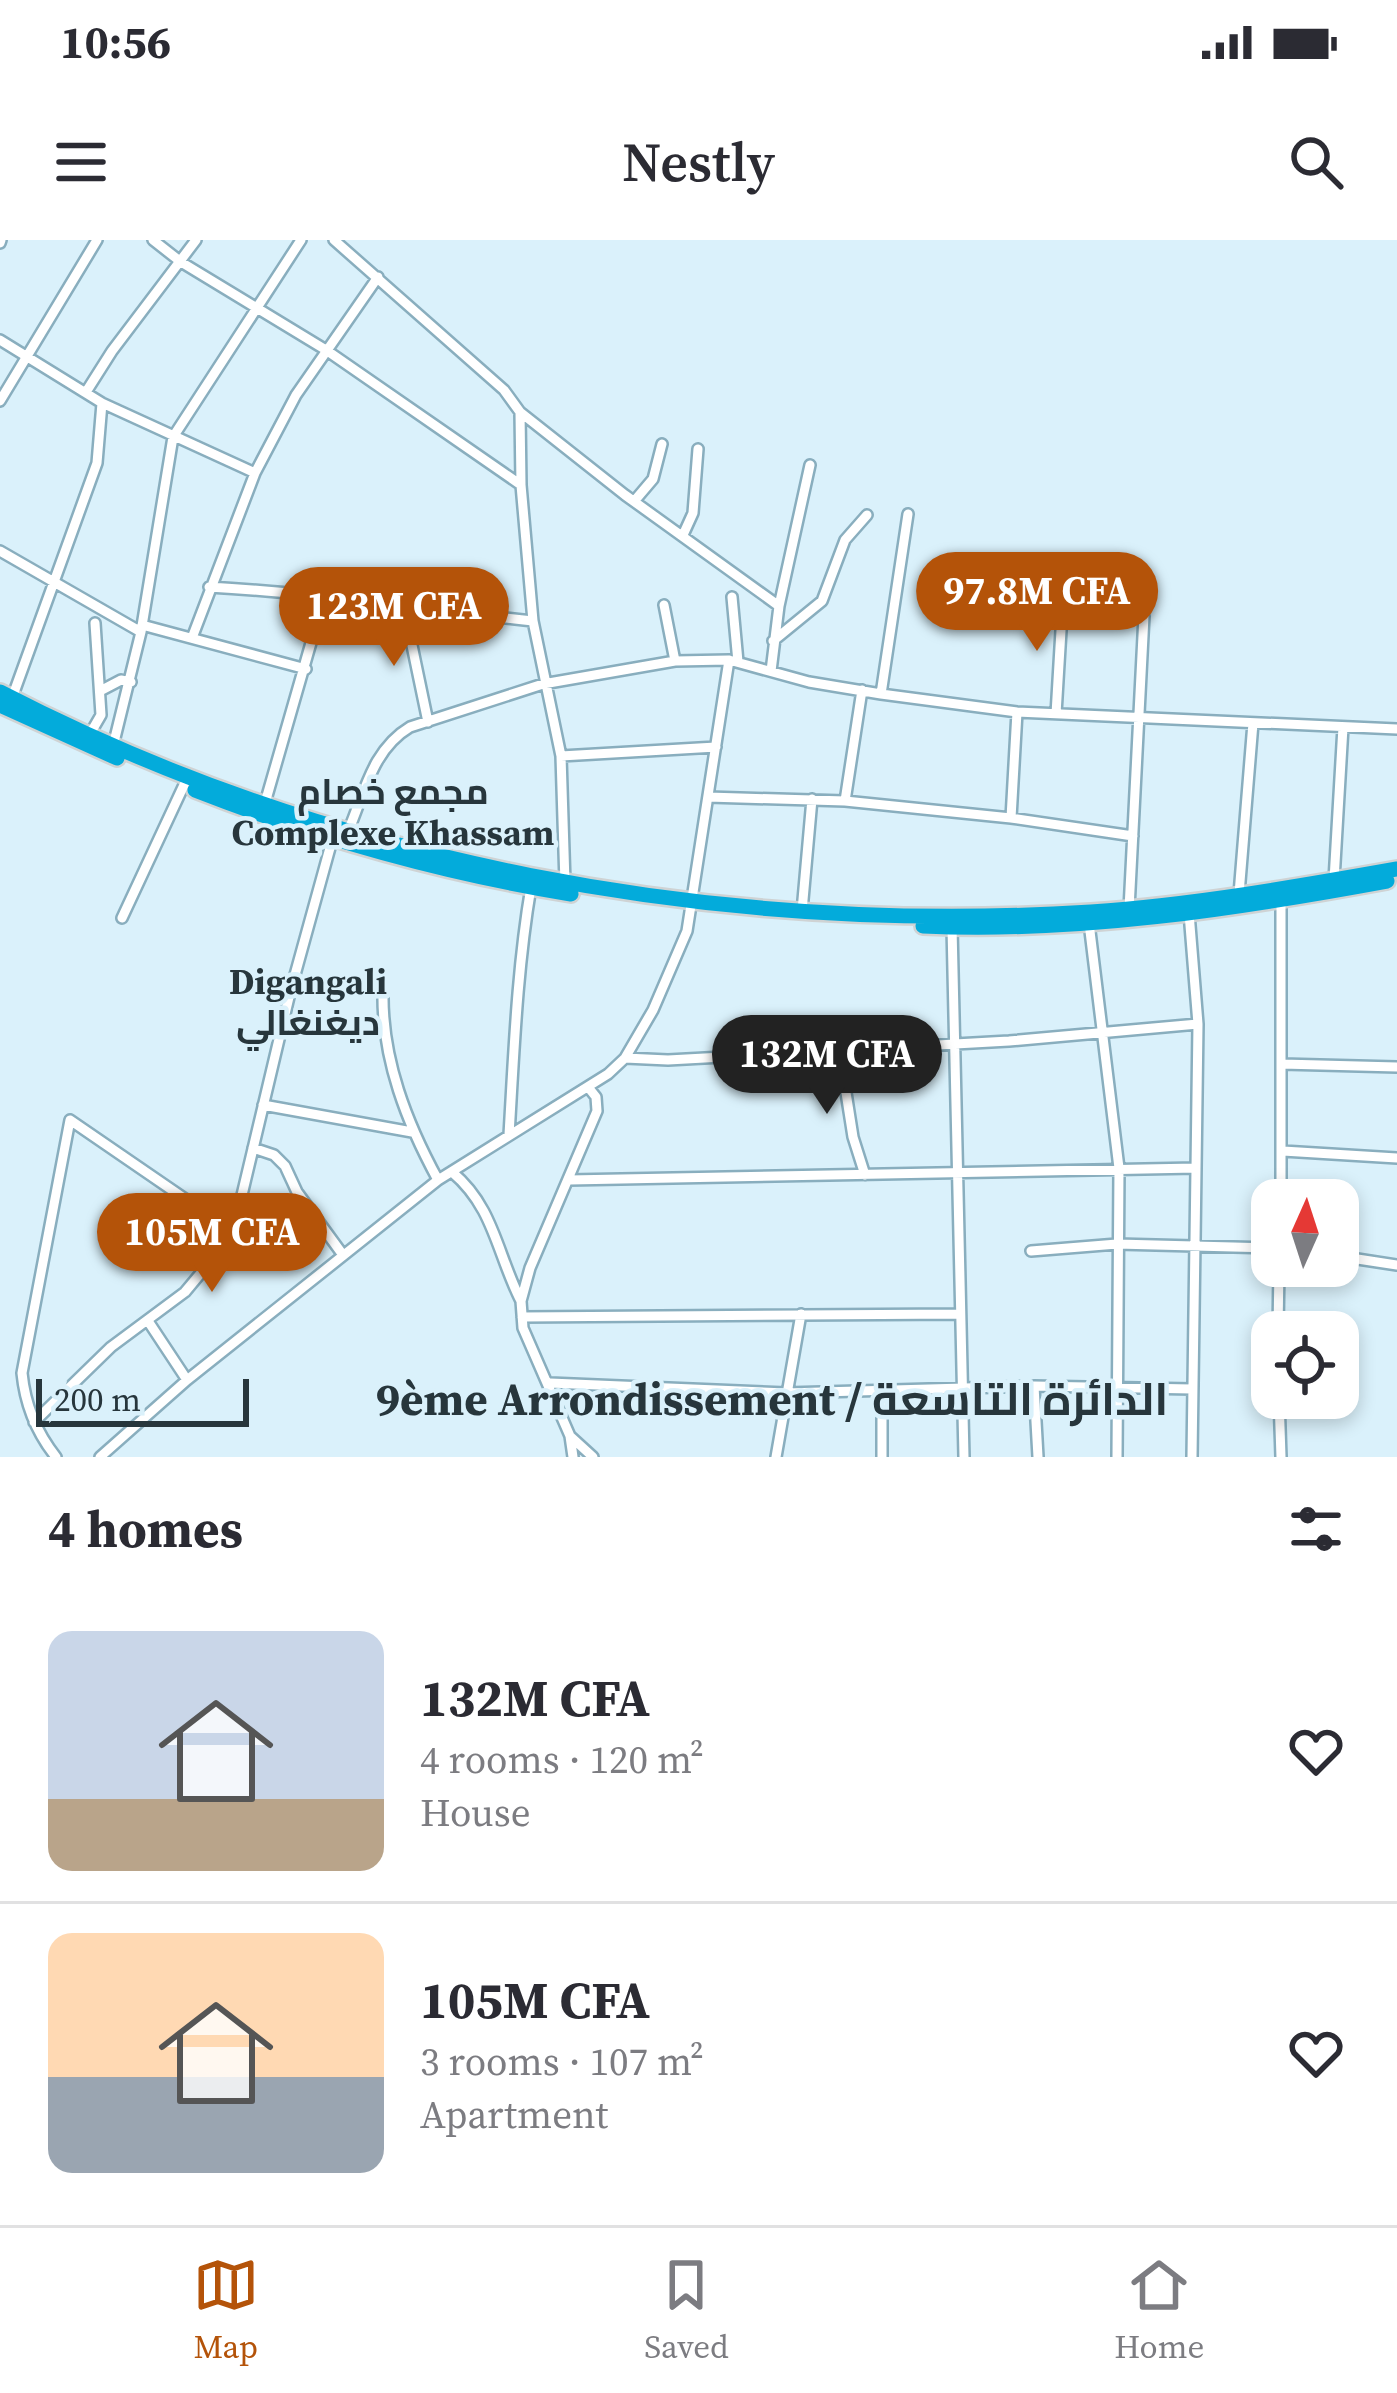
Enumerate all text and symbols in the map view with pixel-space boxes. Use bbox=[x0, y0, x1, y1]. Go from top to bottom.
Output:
text: 10:56 bbox=[60, 11, 171, 73]
text: Nestly bbox=[622, 125, 775, 199]
icon: menu bbox=[48, 129, 114, 195]
icon: search bbox=[1283, 129, 1349, 195]
pin: 97.8M CFA bbox=[900, 552, 1174, 654]
text: 97.8M CFA bbox=[943, 564, 1131, 617]
pin: 123M CFA bbox=[270, 567, 518, 669]
text: 123M CFA bbox=[306, 579, 482, 632]
district label: مجمع خصام Complexe Khassam bbox=[232, 767, 554, 857]
district label: Digangali ديغنغالي bbox=[229, 957, 387, 1052]
pin: 132M CFA bbox=[703, 1015, 951, 1117]
text: 132M CFA bbox=[739, 1027, 915, 1080]
north arrow bbox=[1251, 1179, 1359, 1287]
map controls bbox=[1251, 1179, 1359, 1419]
pin: 105M CFA bbox=[88, 1193, 336, 1295]
text: 105M CFA bbox=[124, 1205, 300, 1258]
button: locate bbox=[1251, 1311, 1359, 1419]
district label: 9ème Arrondissement / الدائرة التاسعة bbox=[376, 1368, 1168, 1430]
scale bar bbox=[36, 1373, 249, 1426]
text: 200 m bbox=[54, 1377, 141, 1422]
text: 4 homes bbox=[48, 1494, 243, 1564]
icon: filters bbox=[1283, 1496, 1349, 1562]
text: 132M CFA bbox=[420, 1663, 650, 1733]
icon: home bbox=[144, 1679, 288, 1823]
icon: heart bbox=[1283, 1718, 1349, 1784]
text: 4 rooms · 120 m² bbox=[420, 1733, 704, 1786]
text: House bbox=[420, 1786, 531, 1839]
text: 105M CFA bbox=[420, 1965, 650, 2035]
icon: home bbox=[144, 1981, 288, 2125]
icon: heart bbox=[1283, 2020, 1349, 2086]
text: 3 rooms · 107 m² bbox=[420, 2035, 704, 2088]
text: Apartment bbox=[420, 2088, 608, 2141]
tab: Map bbox=[193, 2252, 259, 2369]
tab: Saved bbox=[644, 2252, 729, 2369]
tab: Home bbox=[1114, 2252, 1204, 2369]

